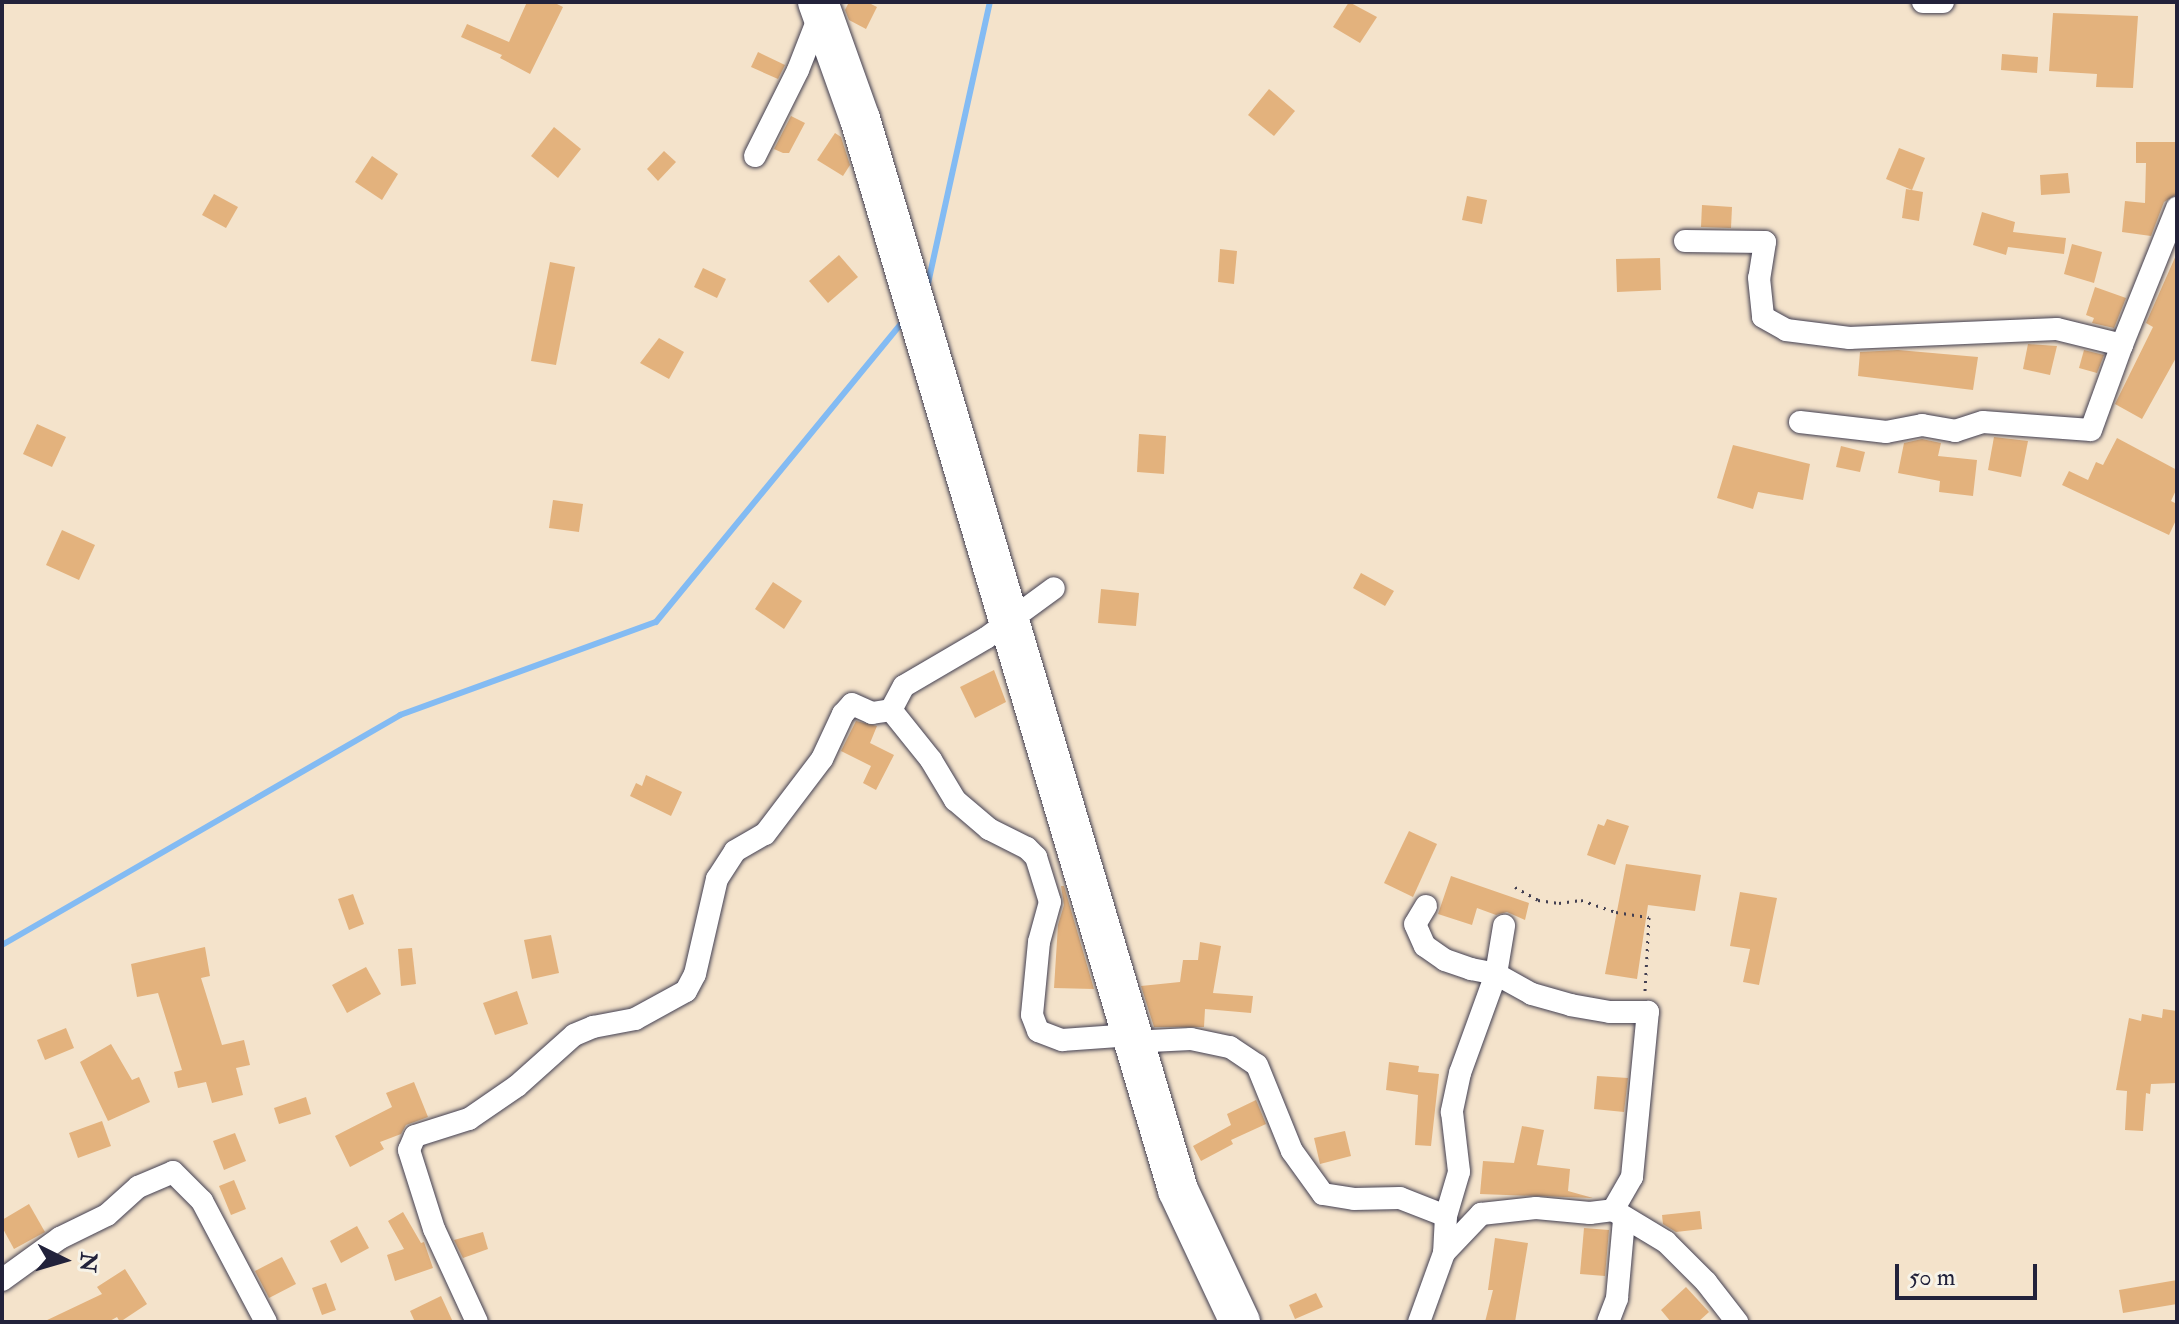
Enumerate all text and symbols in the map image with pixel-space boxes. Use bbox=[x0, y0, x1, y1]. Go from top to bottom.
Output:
north arrow bbox=[24, 1220, 104, 1300]
scale bar bbox=[1899, 1248, 2041, 1298]
text: N bbox=[73, 1251, 103, 1273]
text: 50 m bbox=[1909, 1262, 1955, 1293]

